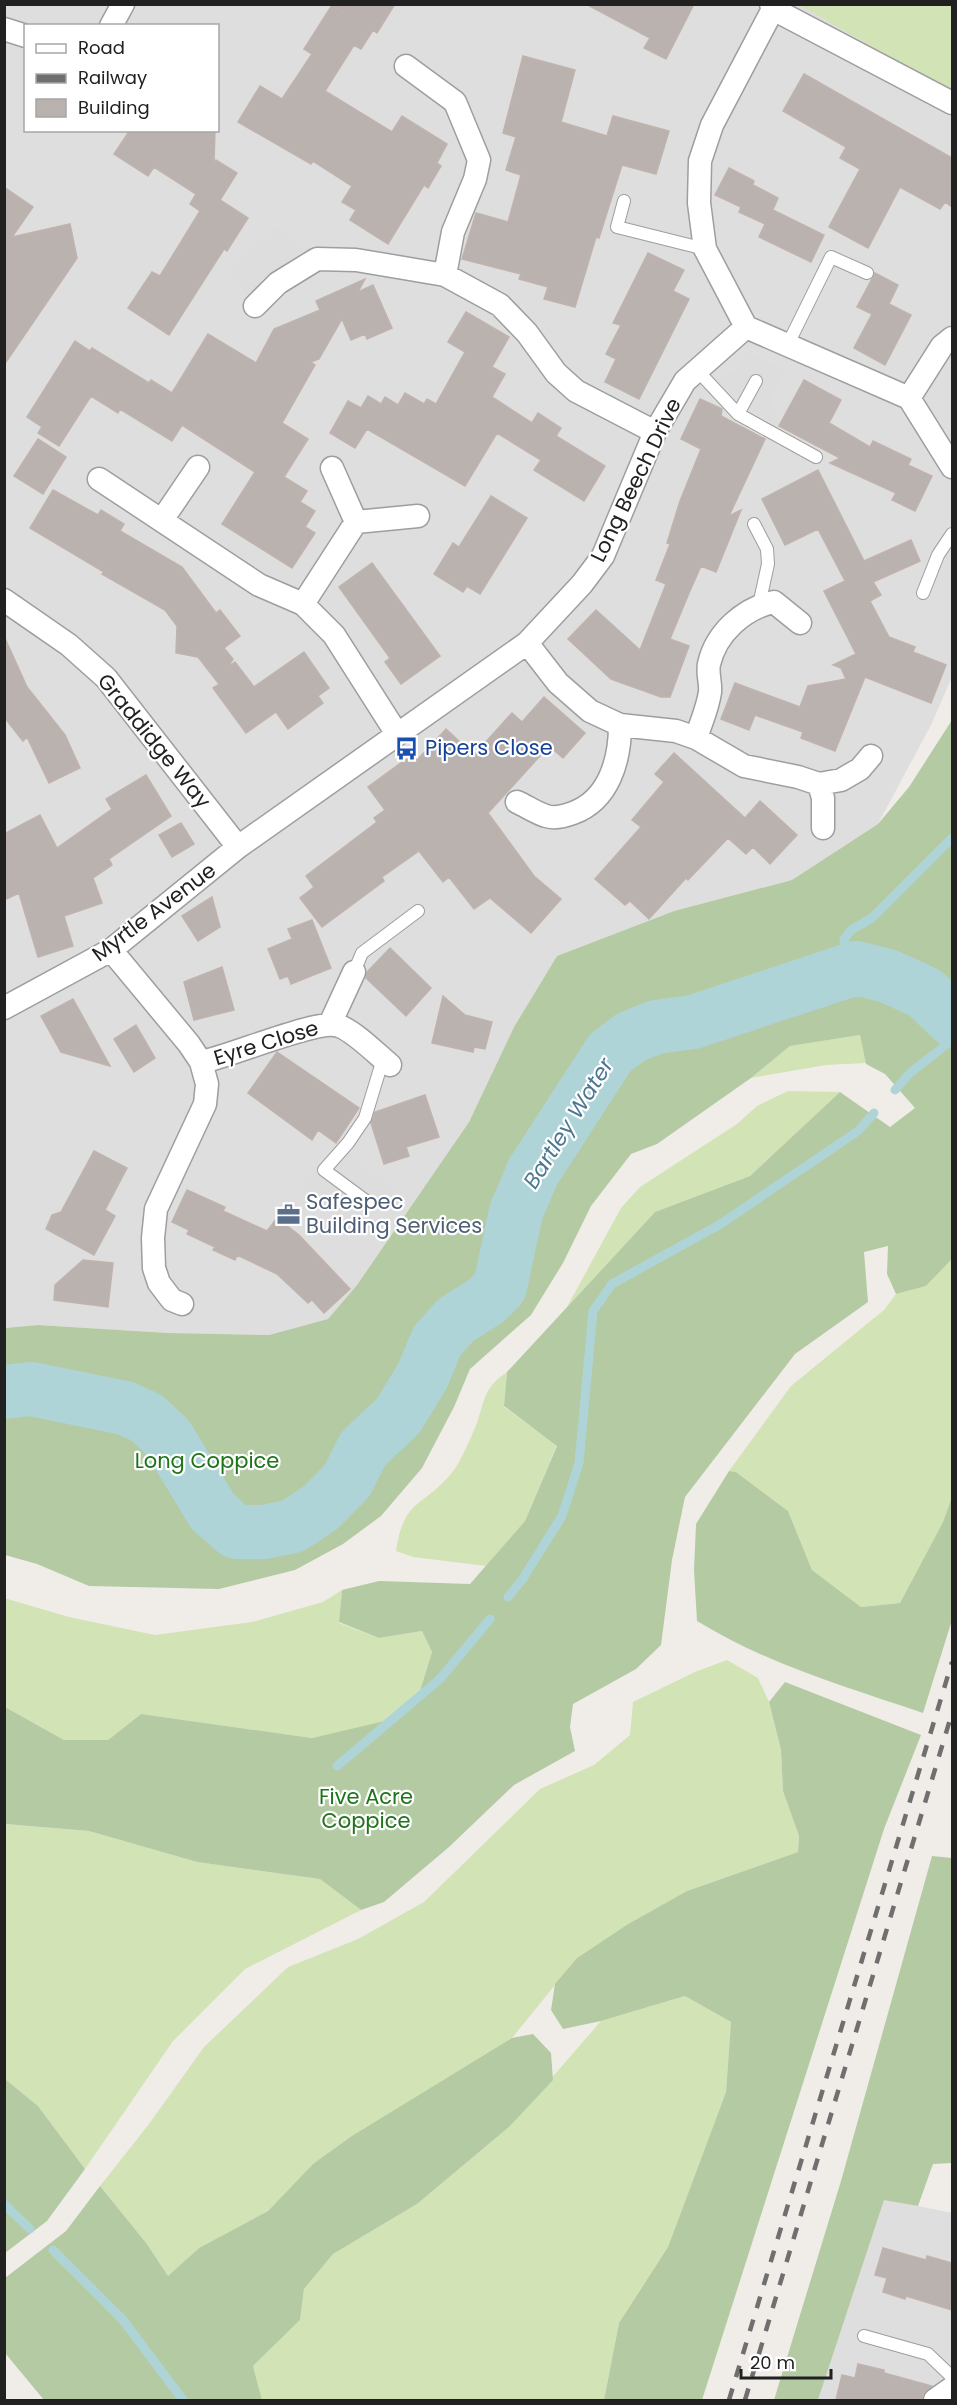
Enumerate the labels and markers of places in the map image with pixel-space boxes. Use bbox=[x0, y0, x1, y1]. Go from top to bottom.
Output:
place label: Pipers Close bbox=[425, 733, 553, 762]
bus stop icon: Pipers Close bbox=[394, 735, 420, 761]
place label: Safespec Building Services bbox=[306, 1187, 482, 1240]
office icon: Safespec Building Services bbox=[275, 1201, 301, 1227]

